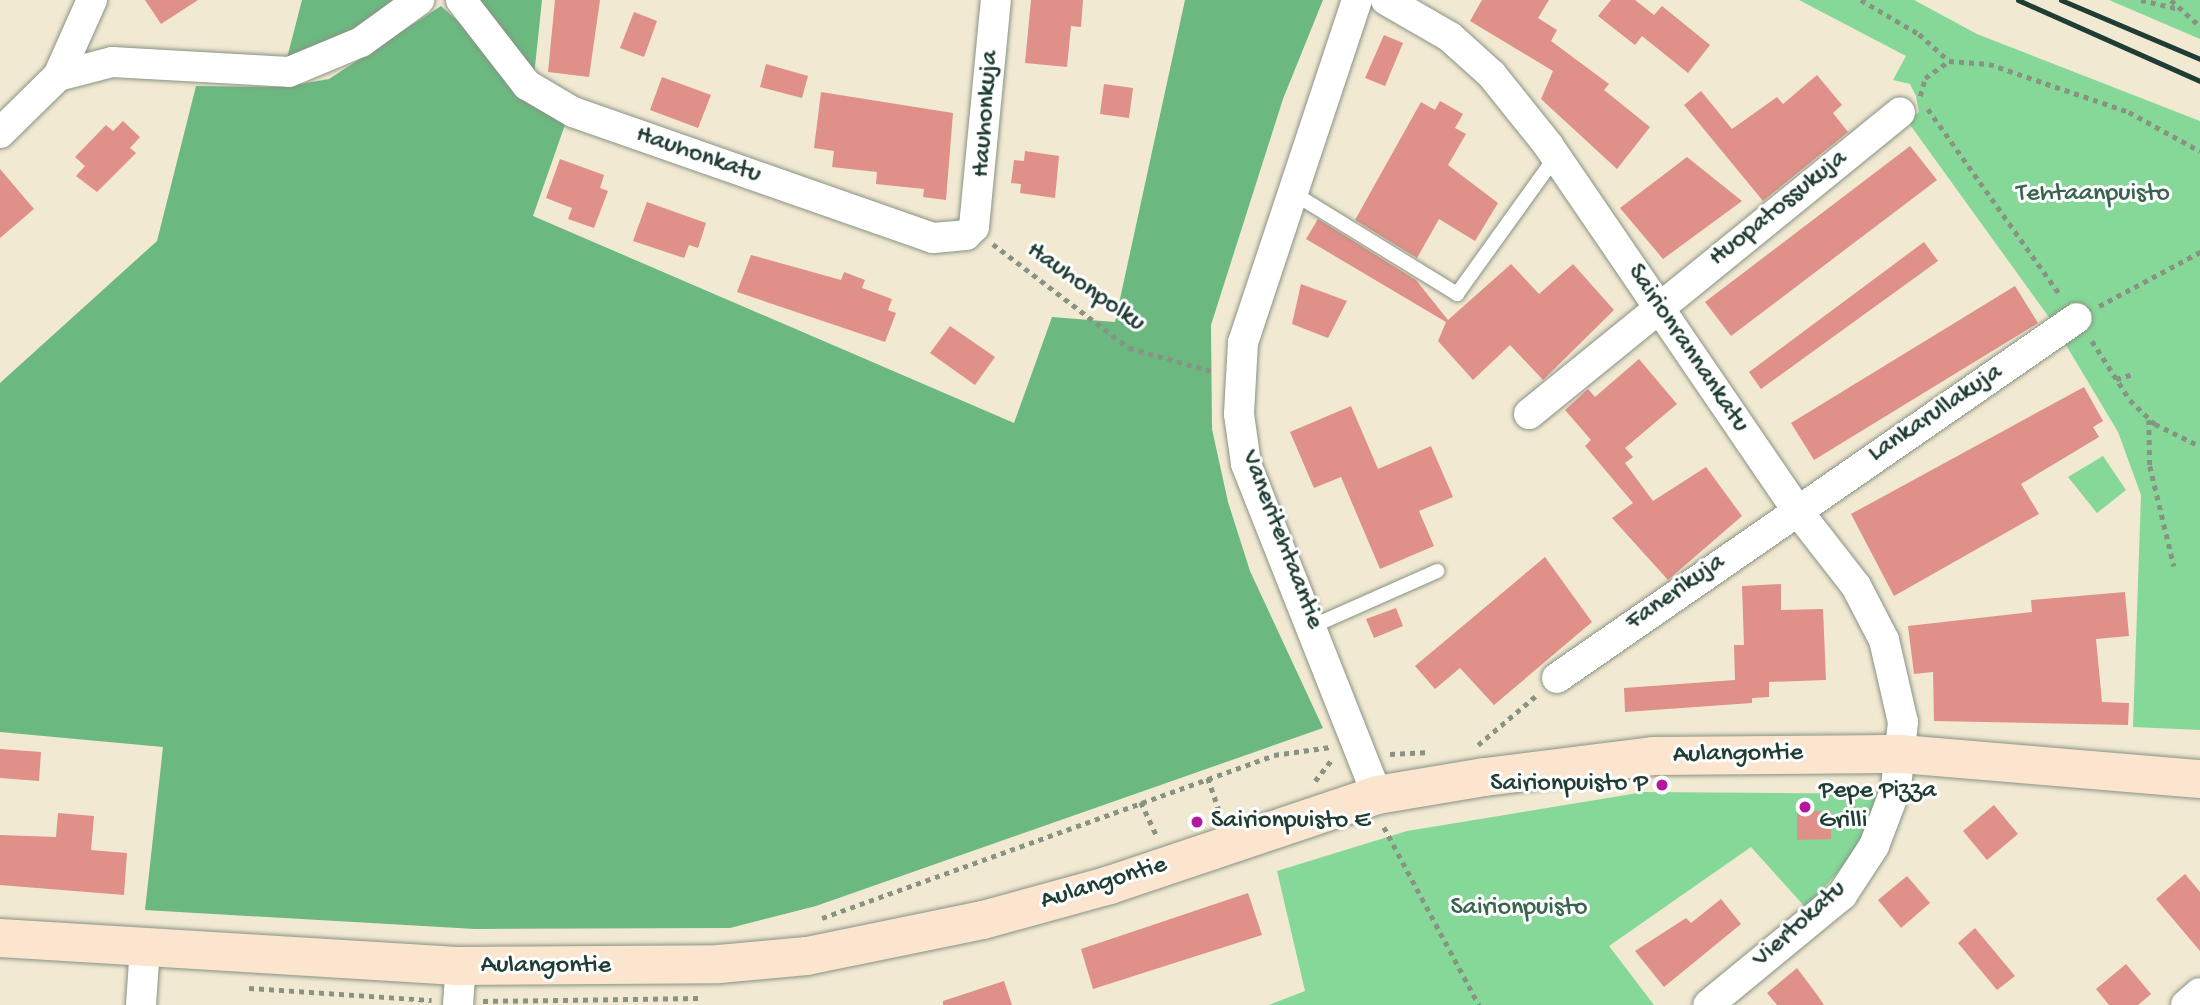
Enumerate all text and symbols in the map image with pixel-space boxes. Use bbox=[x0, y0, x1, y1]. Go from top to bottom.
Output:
street label: Hauhonkuja bbox=[967, 50, 1007, 178]
street label: Hauhonkatu bbox=[631, 120, 765, 192]
street label: Huopatossukuja bbox=[1704, 144, 1854, 274]
park label: Tehtaanpuisto bbox=[2016, 179, 2170, 211]
street label: Hauhonpolku bbox=[1020, 236, 1150, 340]
street label: Sairionrannankatu bbox=[1619, 259, 1755, 439]
street label: Lankarullakuja bbox=[1863, 358, 2009, 470]
street label: Vaneritehtaantie bbox=[1233, 446, 1329, 634]
street label: Fanerikuja bbox=[1620, 547, 1732, 639]
street label: Aulangontie bbox=[1673, 738, 1803, 772]
place label: Sairionpuisto P bbox=[1490, 769, 1648, 801]
place label: Pepe Pizza Grilli bbox=[1819, 776, 1936, 838]
marker: Sairionpuisto P bbox=[1654, 777, 1670, 793]
marker: Pepe Pizza Grilli bbox=[1797, 799, 1813, 815]
place label: Sairionpuisto E bbox=[1211, 806, 1370, 838]
marker: Sairionpuisto E bbox=[1189, 814, 1205, 830]
street label: Aulangontie bbox=[1037, 850, 1171, 918]
street label: Viertokatu bbox=[1747, 875, 1853, 975]
park label: Sairionpuisto bbox=[1450, 893, 1588, 925]
street label: Aulangontie bbox=[481, 951, 611, 983]

